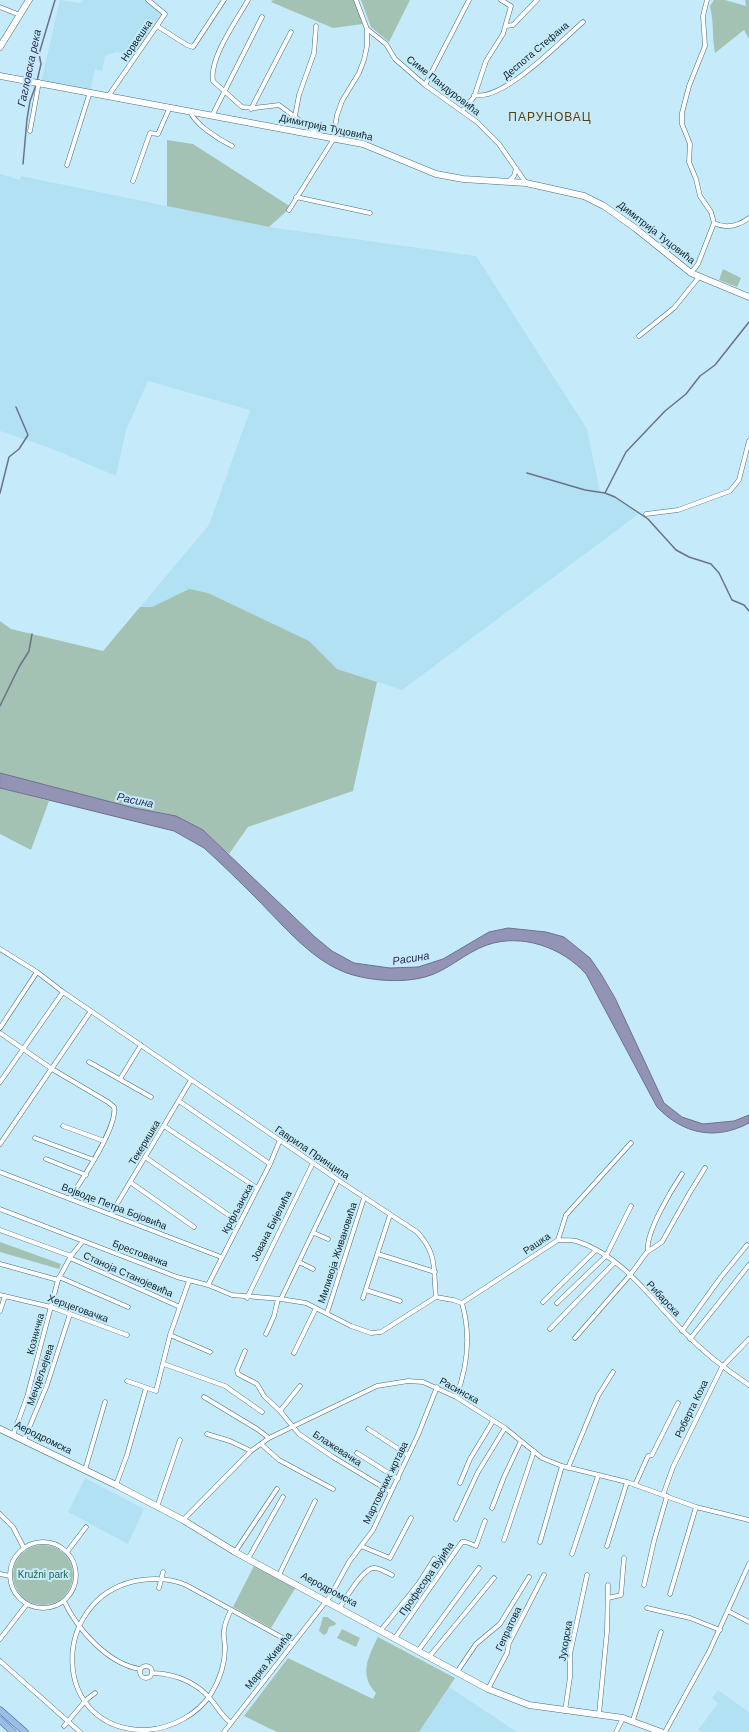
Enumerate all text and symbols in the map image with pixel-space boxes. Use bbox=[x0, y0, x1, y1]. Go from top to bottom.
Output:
street label: Норвешка bbox=[119, 18, 155, 64]
street label: Деспота Стефана bbox=[500, 20, 572, 82]
water label: Гагловска река bbox=[15, 28, 45, 108]
street label: Симе Пандуровића bbox=[404, 54, 482, 118]
district label: ПАРУНОВАЦ bbox=[508, 111, 592, 125]
street label: Димитрија Туцовића bbox=[278, 112, 374, 144]
street label: Димитрија Туцовића bbox=[615, 199, 697, 267]
water label: Расина bbox=[115, 791, 155, 811]
water label: Расина bbox=[392, 950, 430, 968]
street label: Текеришка bbox=[127, 1118, 163, 1168]
street label: Гаврила Принципа bbox=[272, 1124, 352, 1182]
street label: Војводе Петра Бојовића bbox=[60, 1181, 168, 1233]
street label: Крфљанска bbox=[220, 1182, 256, 1236]
street label: Јована Бијелића bbox=[249, 1189, 295, 1263]
street label: Миливоја Живановића bbox=[316, 1201, 360, 1305]
street label: Рашка bbox=[521, 1231, 553, 1257]
street label: Брестовачка bbox=[110, 1238, 170, 1270]
street label: Станоја Станојевића bbox=[81, 1250, 175, 1300]
street label: Рибарска bbox=[644, 1279, 682, 1319]
street label: Херцеговачка bbox=[46, 1292, 110, 1326]
street label: Козничка bbox=[25, 1312, 47, 1356]
street label: Мендељејева bbox=[25, 1343, 57, 1407]
street label: Расинска bbox=[437, 1375, 481, 1407]
street label: Роберта Коха bbox=[673, 1378, 711, 1440]
street label: Аеродромска bbox=[12, 1419, 74, 1457]
street label: Блажевачка bbox=[310, 1429, 364, 1469]
street label: Мартовских жртава bbox=[361, 1440, 411, 1526]
street label: Професора Вујића bbox=[397, 1540, 457, 1618]
park label: Kružni park bbox=[18, 1569, 68, 1581]
street label: Аеродромска bbox=[299, 1570, 359, 1610]
street label: Гепратова bbox=[494, 1605, 524, 1653]
street label: Јухорска bbox=[557, 1620, 575, 1662]
street label: Марка Живића bbox=[243, 1630, 295, 1692]

